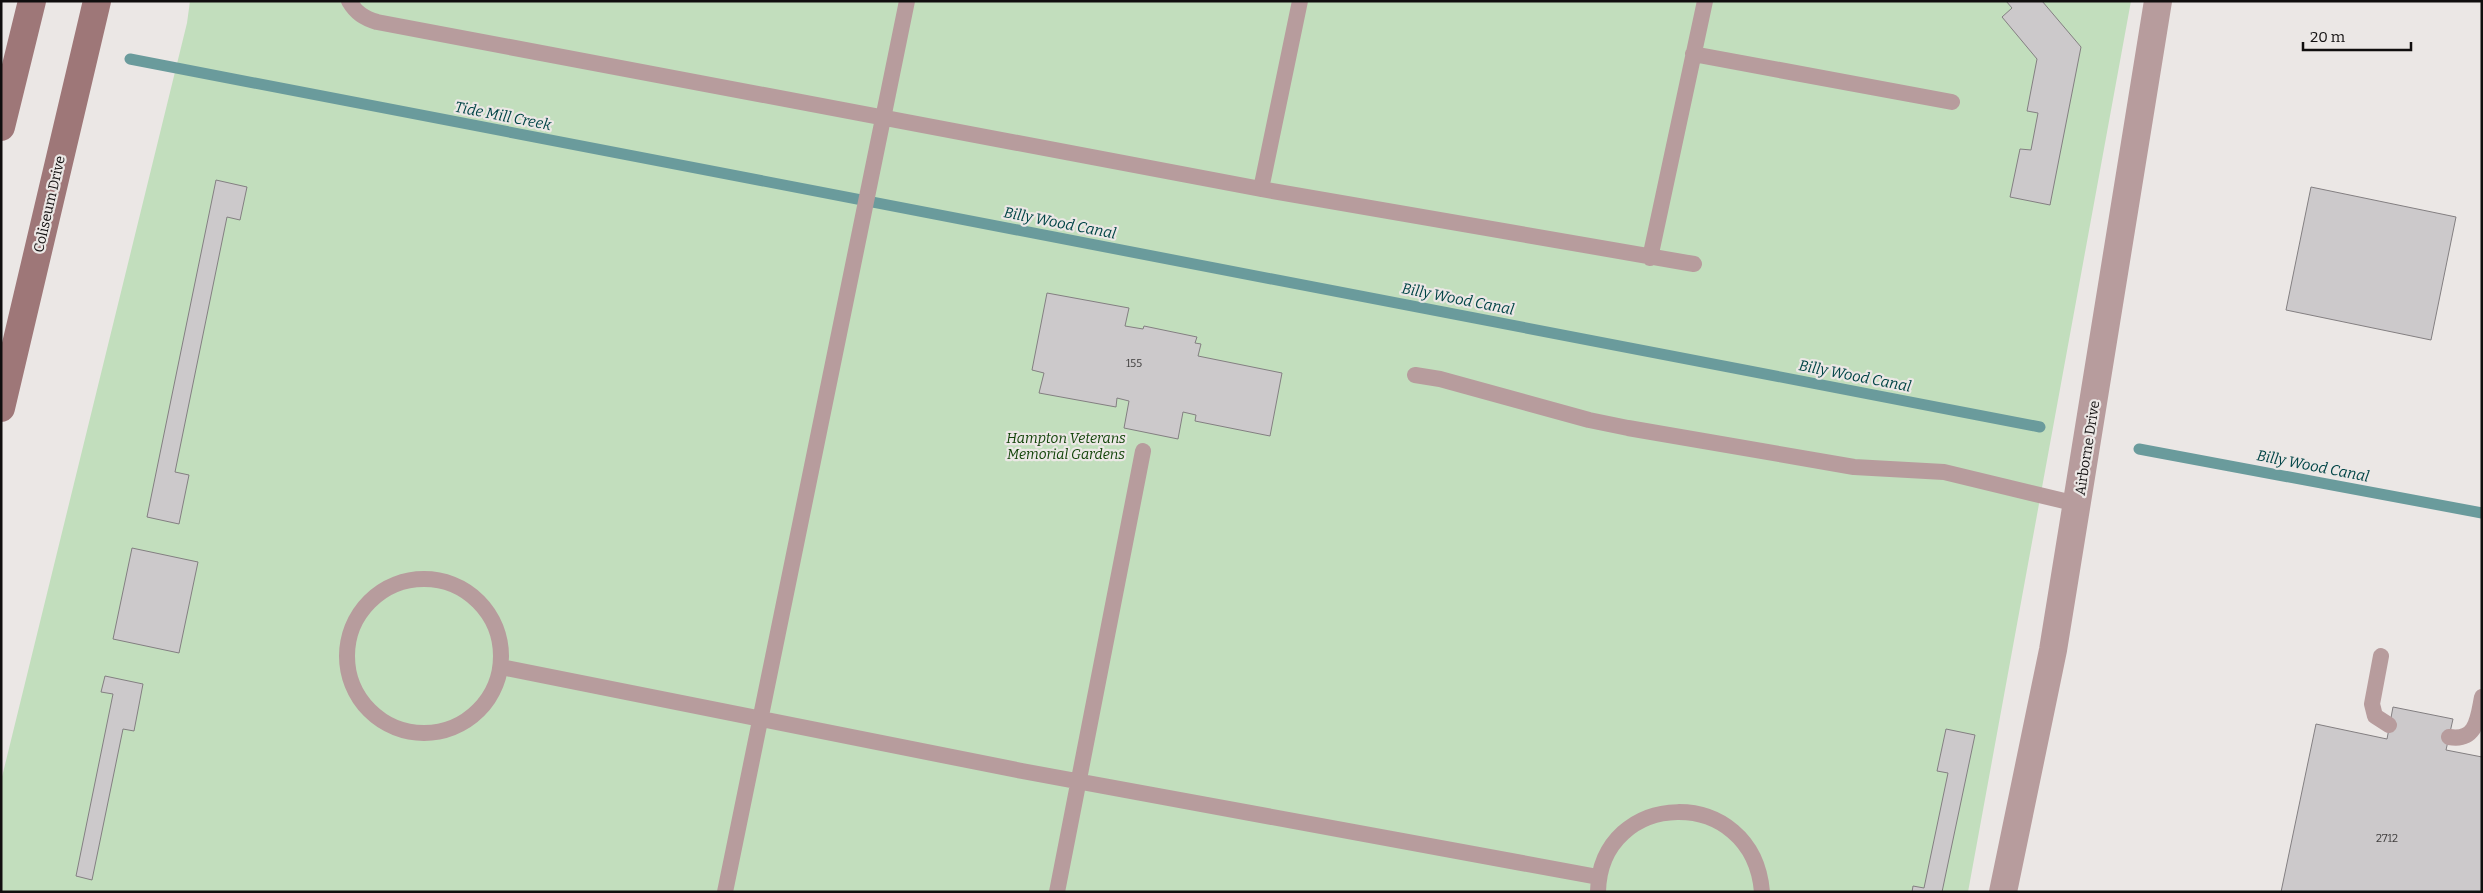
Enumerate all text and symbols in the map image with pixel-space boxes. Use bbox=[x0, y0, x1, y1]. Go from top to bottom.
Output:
scale bar bbox=[2303, 20, 2410, 52]
text: 20 m bbox=[2310, 28, 2346, 46]
water label: Tide Mill Creek bbox=[453, 98, 554, 134]
street label: Coliseum Drive bbox=[30, 154, 69, 254]
water label: Billy Wood Canal bbox=[1002, 203, 1118, 243]
water label: Billy Wood Canal bbox=[1400, 279, 1516, 319]
water label: Billy Wood Canal bbox=[1797, 356, 1913, 396]
house number: 155 bbox=[1126, 357, 1142, 370]
street label: Airborne Drive bbox=[2072, 399, 2103, 497]
park label: Hampton Veterans Memorial Gardens bbox=[1006, 430, 1126, 463]
water label: Billy Wood Canal bbox=[2255, 446, 2371, 486]
house number: 2712 bbox=[2376, 832, 2398, 845]

